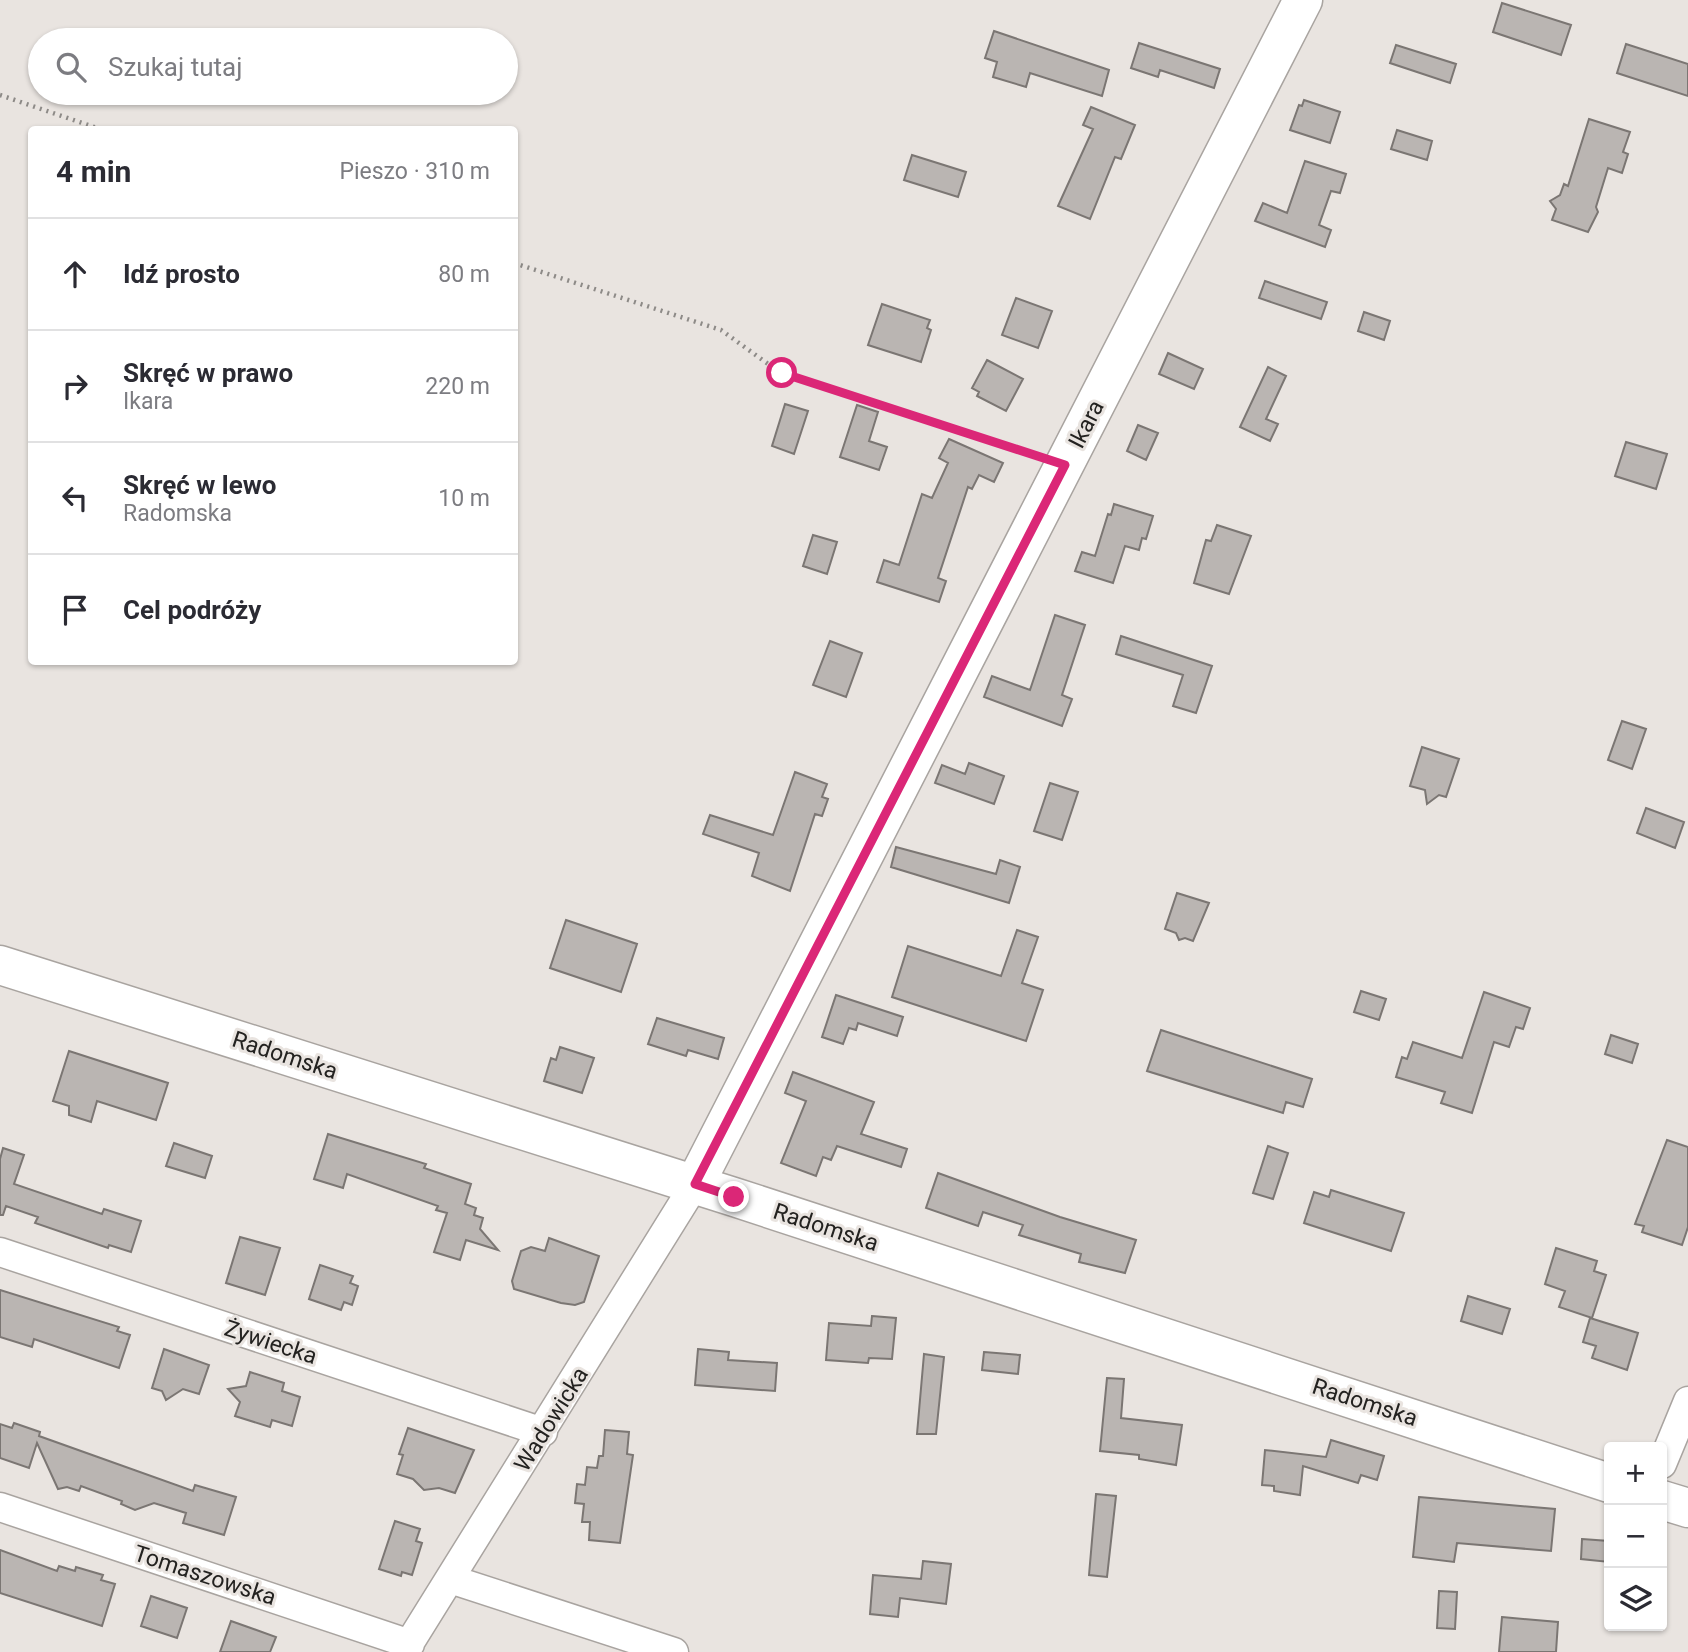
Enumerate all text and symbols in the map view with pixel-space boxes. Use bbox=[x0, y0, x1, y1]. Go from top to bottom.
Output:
search box bbox=[28, 28, 518, 105]
icon: search bbox=[52, 48, 90, 86]
text: Szukaj tutaj bbox=[108, 52, 242, 82]
text: 4 min bbox=[56, 154, 131, 189]
text: Pieszo · 310 m bbox=[339, 158, 490, 185]
icon: ahead bbox=[56, 255, 94, 293]
text: Idź prosto bbox=[123, 259, 240, 289]
text: 80 m bbox=[438, 261, 490, 288]
route start bbox=[766, 357, 797, 388]
text: Skręć w prawo bbox=[123, 358, 293, 388]
icon: right bbox=[56, 367, 94, 405]
text: 220 m bbox=[425, 373, 490, 400]
text: Ikara bbox=[123, 388, 173, 415]
street label: Ikara bbox=[1063, 396, 1110, 453]
text: Skręć w lewo bbox=[123, 470, 276, 500]
icon: left bbox=[56, 479, 94, 517]
text: 10 m bbox=[438, 485, 490, 512]
text: Radomska bbox=[123, 500, 232, 527]
icon: arrive bbox=[56, 591, 94, 629]
text: Cel podróży bbox=[123, 595, 261, 625]
street label: Radomska bbox=[229, 1026, 341, 1085]
route end bbox=[718, 1181, 749, 1212]
street label: Radomska bbox=[770, 1198, 882, 1257]
street label: Żywiecka bbox=[221, 1315, 320, 1370]
street label: Wadowicka bbox=[509, 1362, 594, 1476]
street label: Radomska bbox=[1309, 1373, 1421, 1432]
map controls bbox=[1604, 1442, 1667, 1631]
button: + bbox=[1604, 1442, 1667, 1505]
button: − bbox=[1604, 1505, 1667, 1568]
street label: Tomaszowska bbox=[130, 1540, 279, 1611]
button: layers bbox=[1604, 1568, 1667, 1631]

